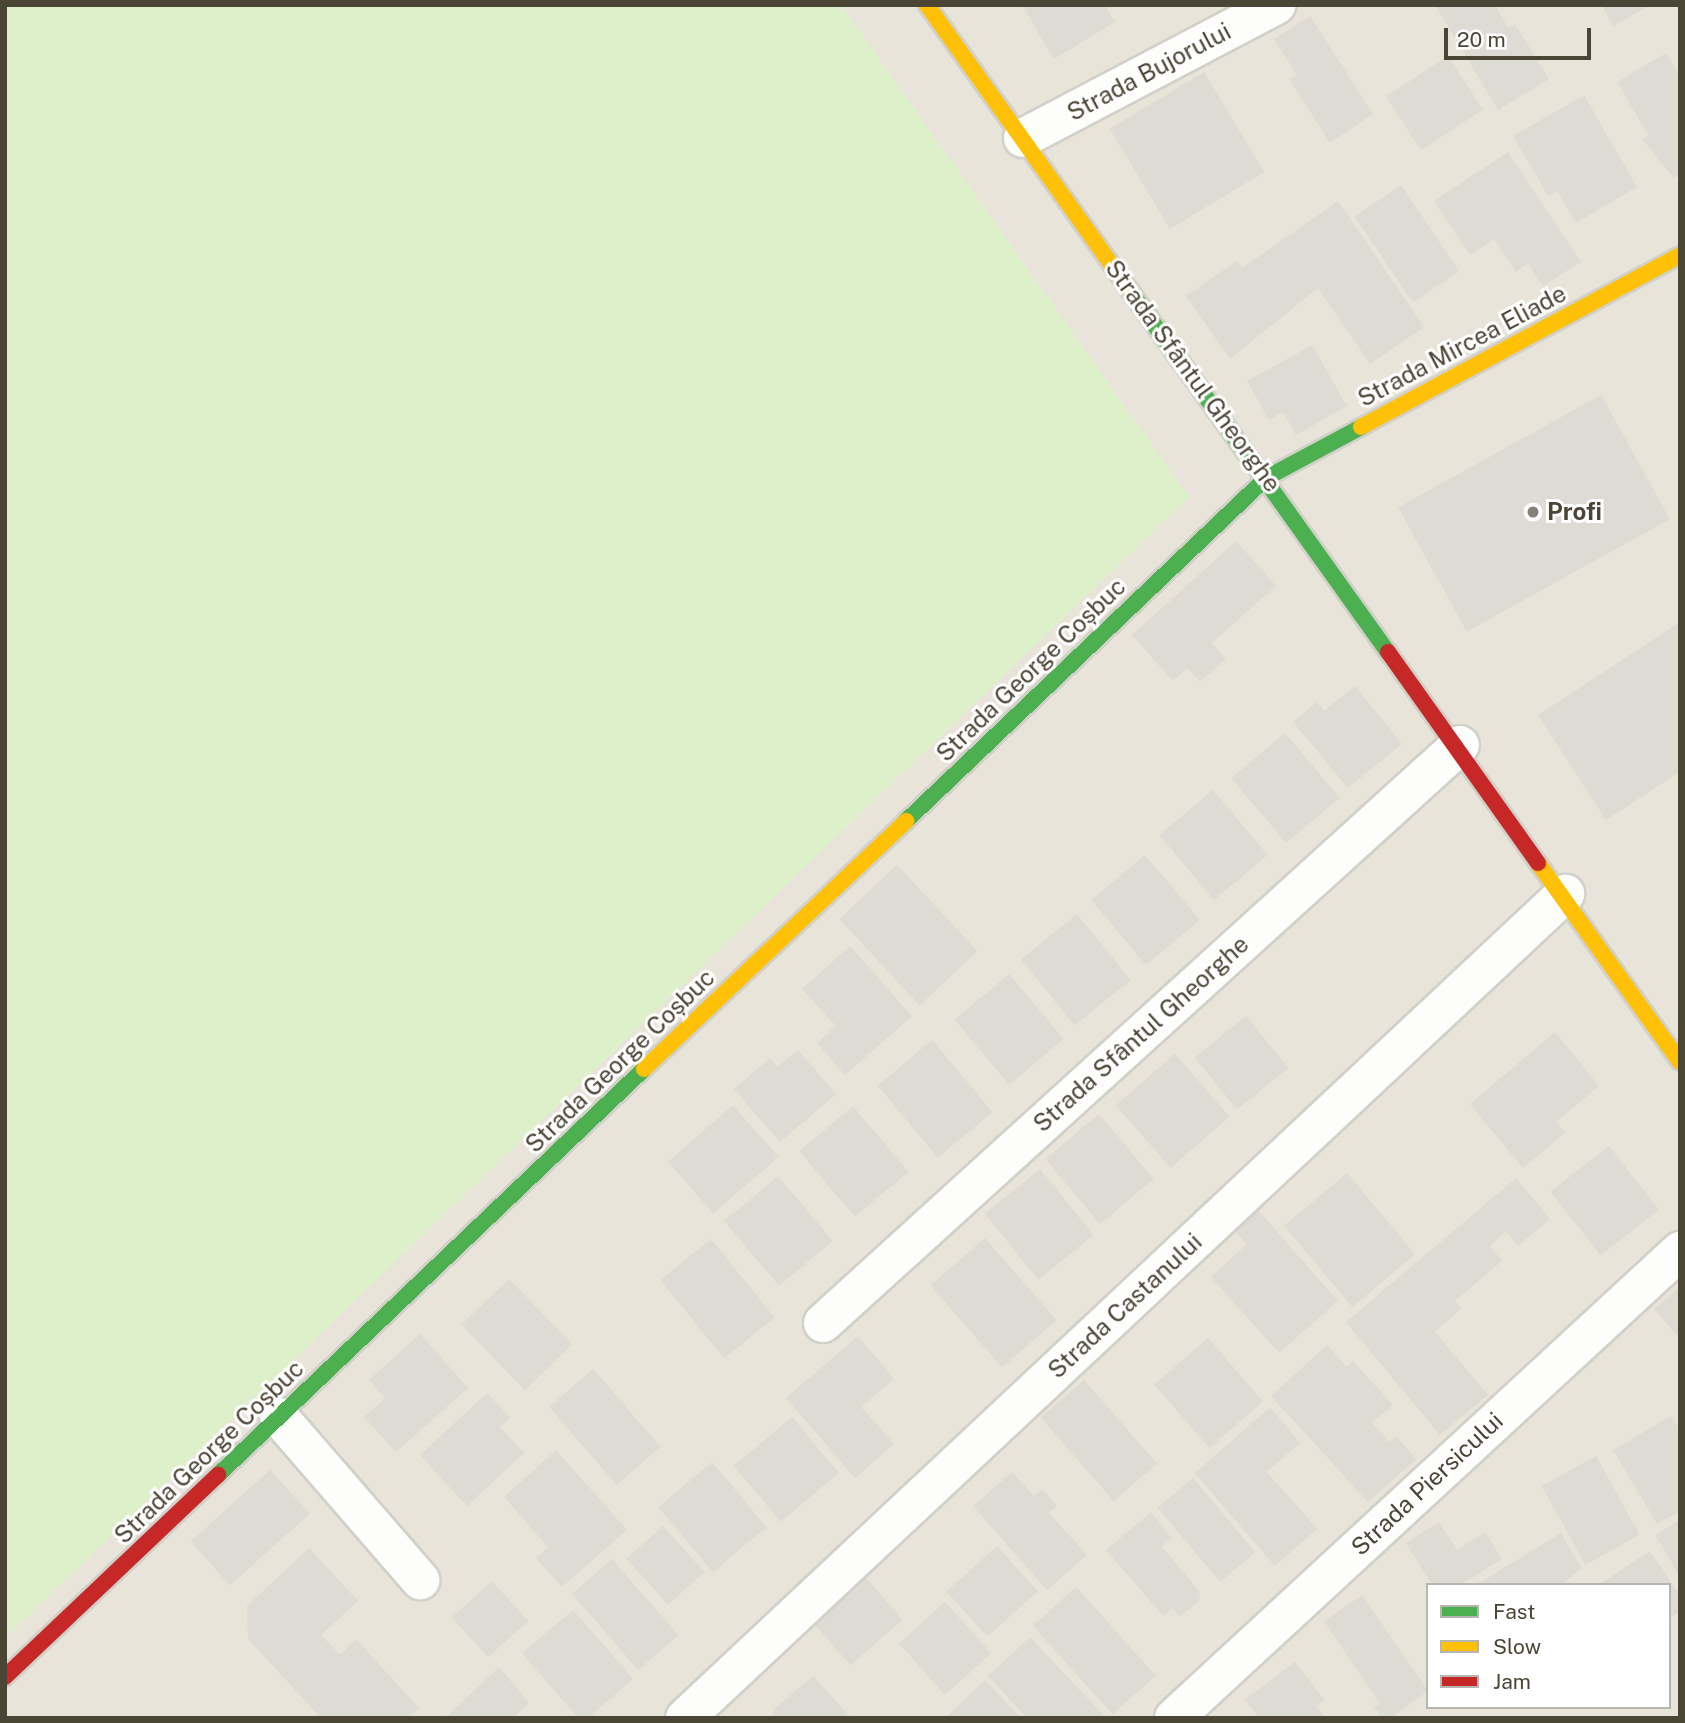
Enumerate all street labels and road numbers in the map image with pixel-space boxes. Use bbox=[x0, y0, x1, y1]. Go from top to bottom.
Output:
street label: Strada Bujorului bbox=[1062, 17, 1236, 127]
street label: Strada Sfântul Gheorghe bbox=[1099, 255, 1287, 497]
street label: Strada Mircea Eliade bbox=[1353, 279, 1571, 413]
street label: Strada George Coșbuc bbox=[930, 572, 1132, 768]
street label: Strada Sfântul Gheorghe bbox=[1028, 930, 1254, 1138]
street label: Strada George Coșbuc bbox=[519, 963, 721, 1159]
street label: Strada Castanului bbox=[1042, 1227, 1208, 1385]
street label: Strada George Coșbuc bbox=[108, 1354, 310, 1550]
street label: Strada Piersicului bbox=[1345, 1406, 1509, 1562]

